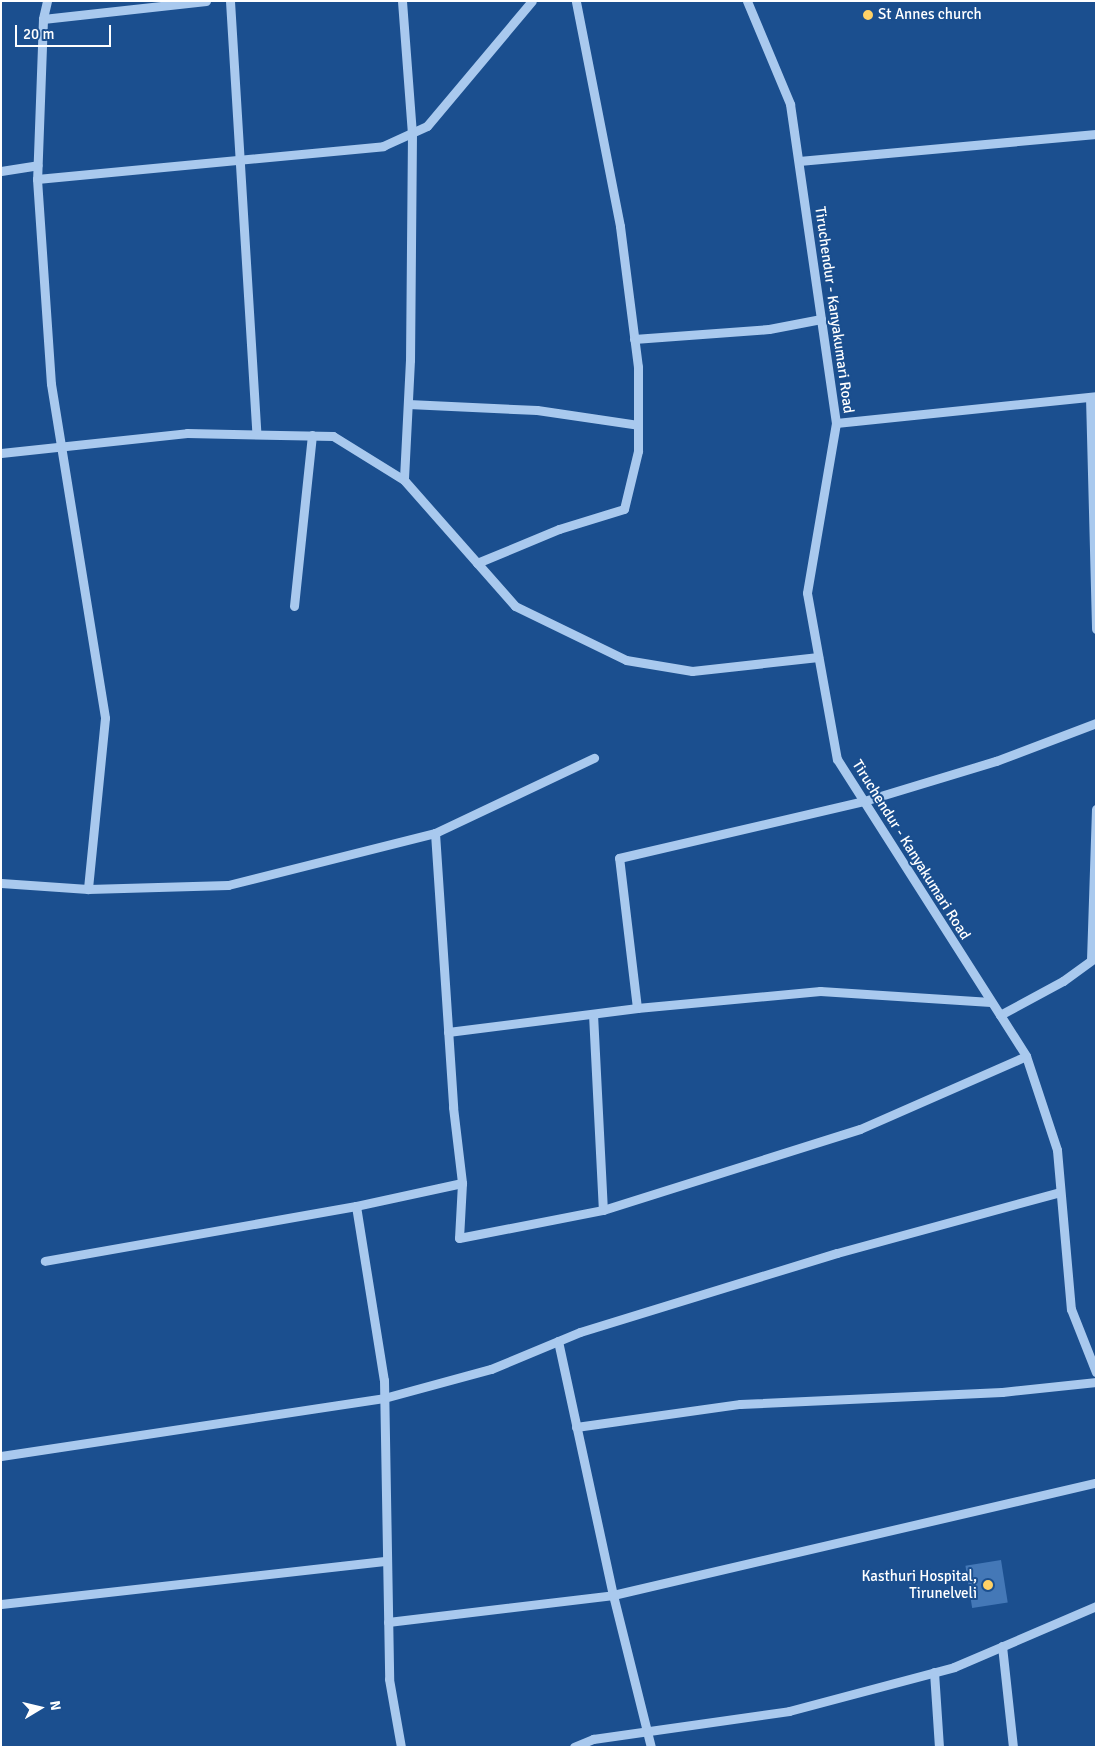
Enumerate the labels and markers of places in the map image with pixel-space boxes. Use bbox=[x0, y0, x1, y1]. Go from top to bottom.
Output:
place label: St Annes church bbox=[878, 6, 982, 24]
marker: St Annes church bbox=[862, 9, 874, 21]
place label: Kasthuri Hospital, Tirunelveli bbox=[861, 1567, 977, 1602]
marker: Kasthuri Hospital, Tirunelveli bbox=[981, 1578, 995, 1592]

